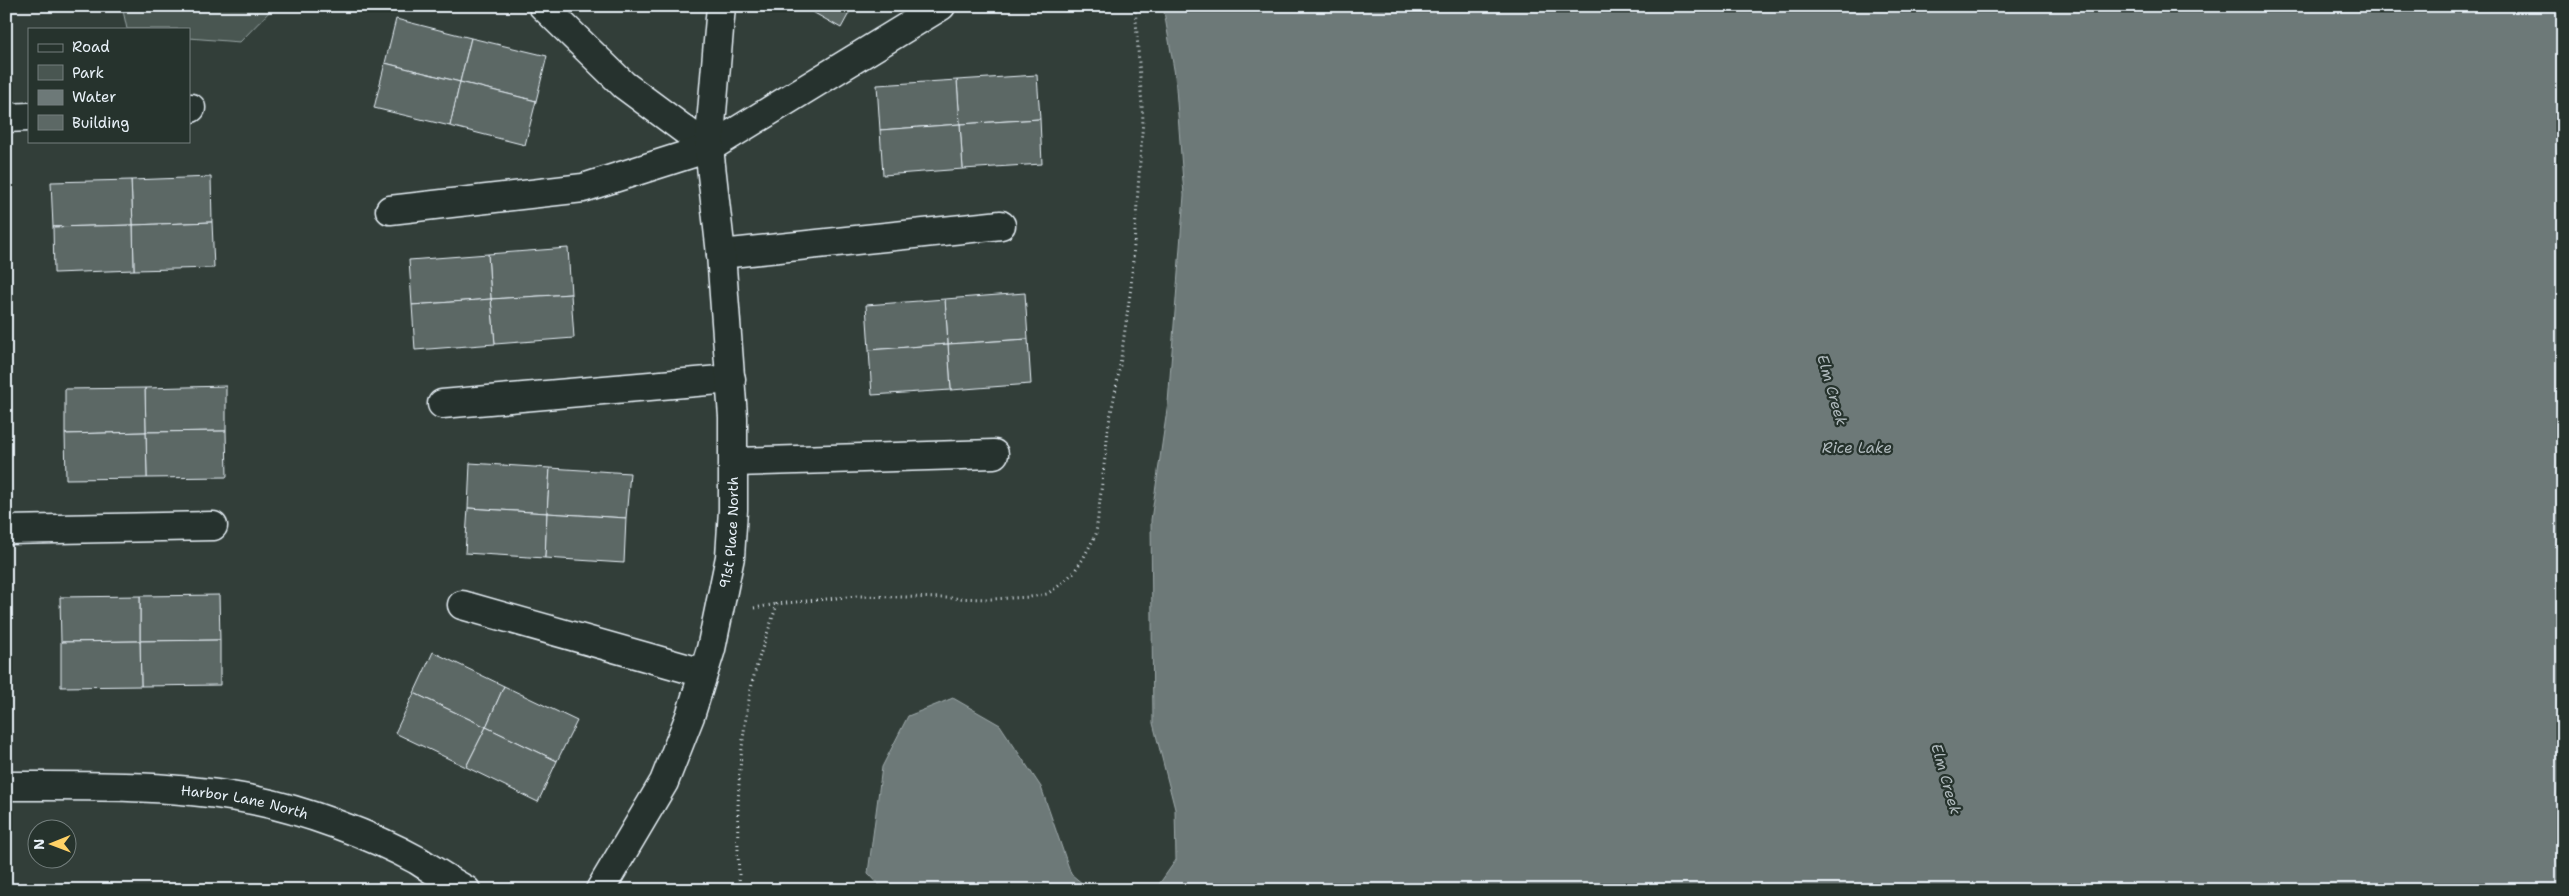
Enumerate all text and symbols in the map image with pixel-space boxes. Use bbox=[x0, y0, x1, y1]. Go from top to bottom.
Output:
legend bbox=[28, 28, 190, 142]
text: Road bbox=[72, 37, 110, 57]
text: Park bbox=[72, 63, 104, 83]
text: Water bbox=[72, 87, 116, 107]
text: Building bbox=[72, 113, 129, 133]
water label: Elm Creek bbox=[1812, 352, 1852, 428]
water label: Rice Lake bbox=[1822, 438, 1892, 458]
street label: 91st Place North bbox=[715, 476, 742, 590]
water label: Elm Creek bbox=[1926, 741, 1966, 817]
street label: Harbor Lane North bbox=[180, 781, 311, 823]
north arrow bbox=[28, 818, 78, 868]
text: N bbox=[30, 839, 48, 850]

